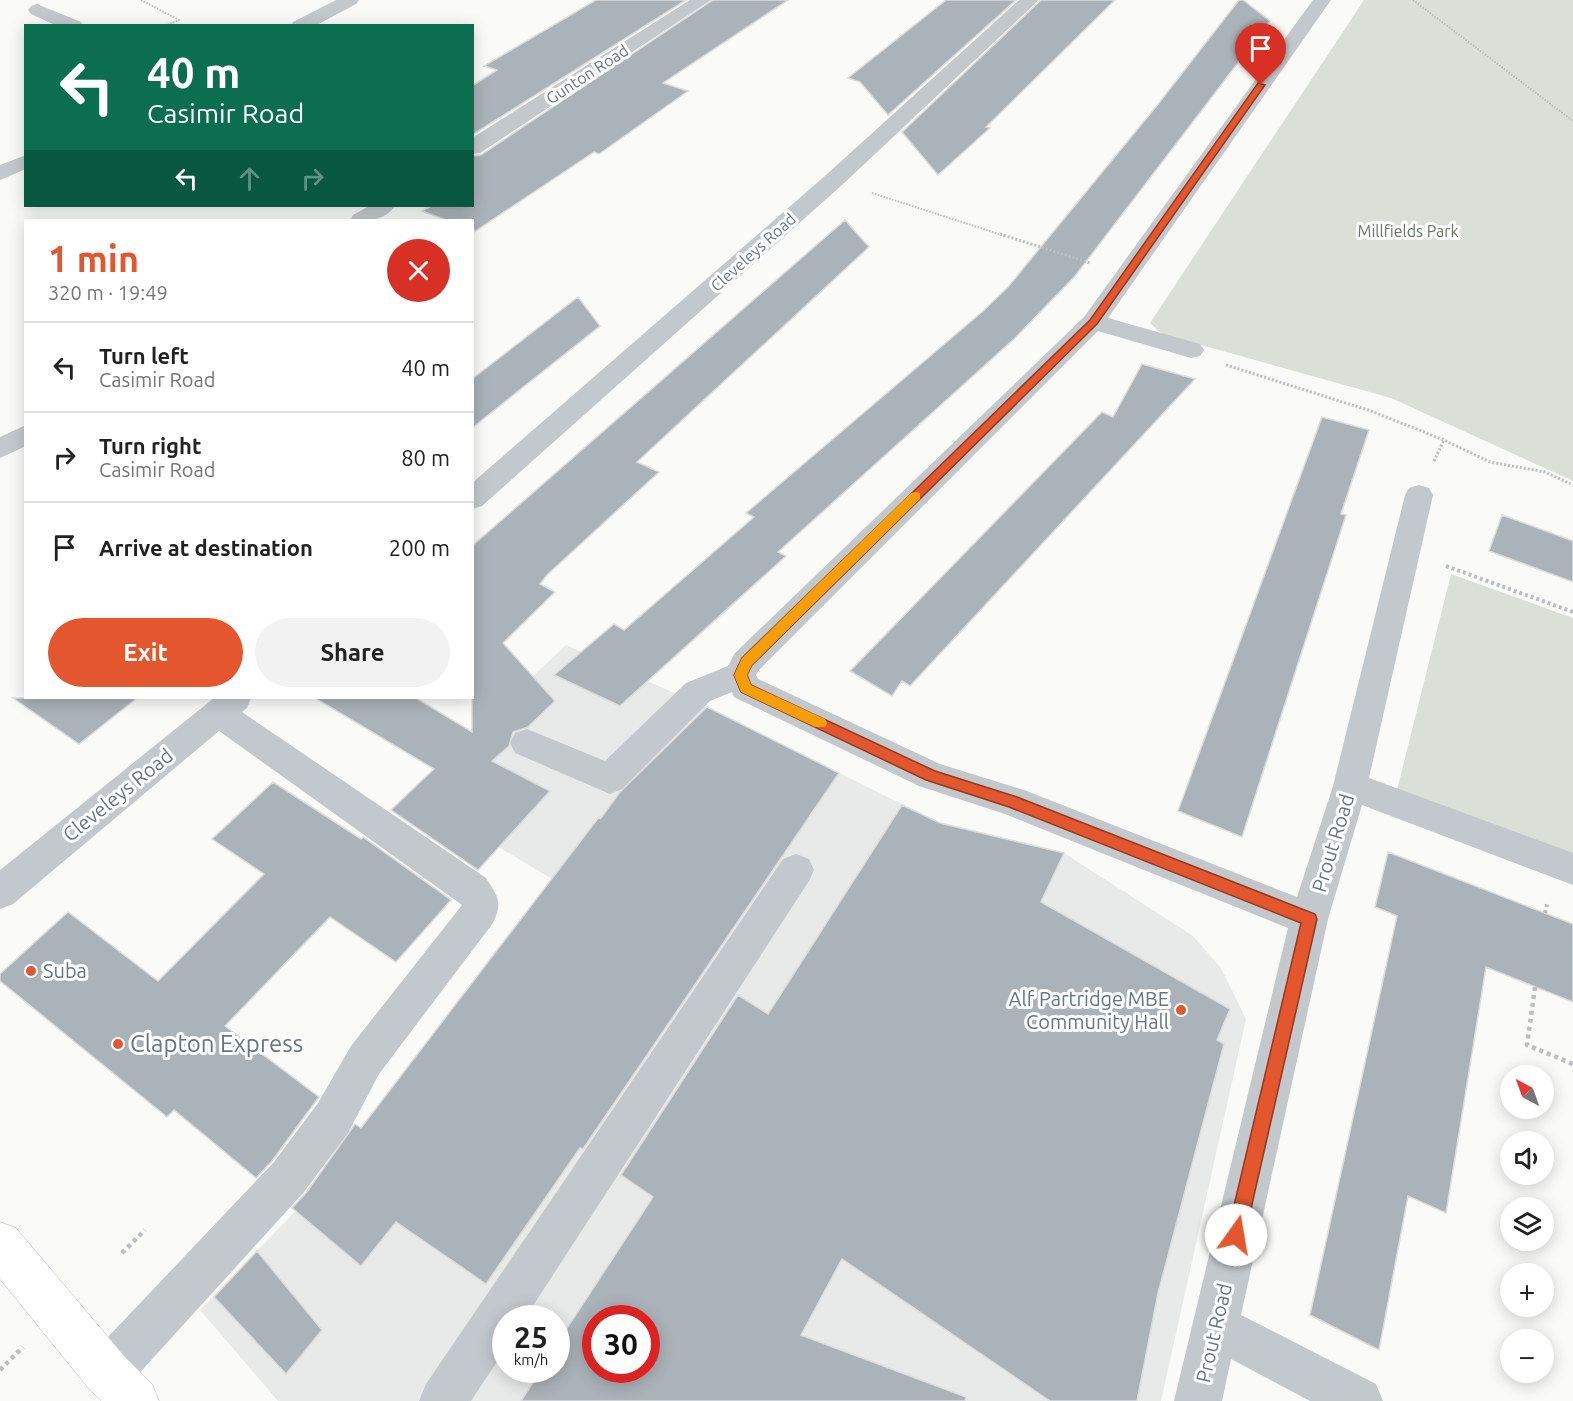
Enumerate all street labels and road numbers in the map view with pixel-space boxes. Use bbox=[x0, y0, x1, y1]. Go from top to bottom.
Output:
street label: Gunton Road bbox=[543, 41, 631, 107]
street label: Cleveleys Road bbox=[707, 209, 799, 295]
street label: Cleveleys Road bbox=[58, 743, 177, 846]
street label: Prout Road bbox=[1307, 791, 1358, 895]
street label: Prout Road bbox=[1191, 1281, 1236, 1385]

